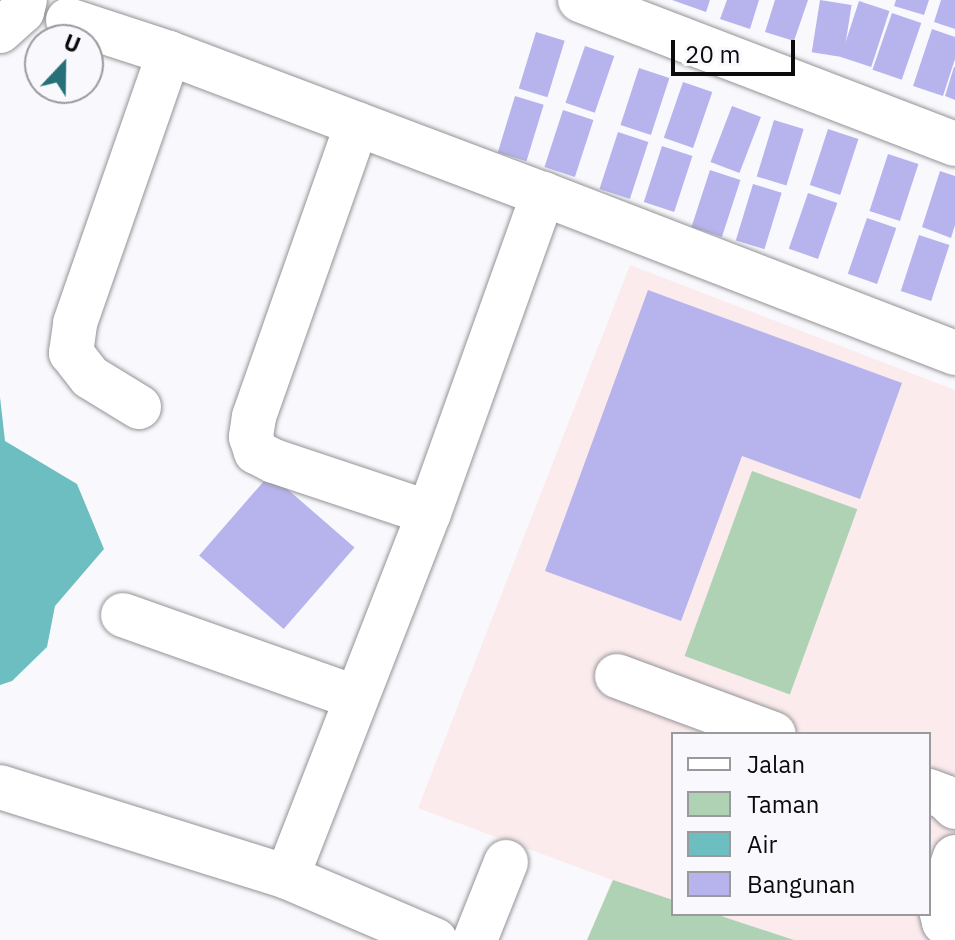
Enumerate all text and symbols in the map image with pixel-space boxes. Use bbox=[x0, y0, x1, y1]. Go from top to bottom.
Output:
north arrow bbox=[24, 24, 104, 104]
scale bar bbox=[675, 24, 799, 74]
text: U bbox=[60, 27, 85, 59]
text: 20 m bbox=[685, 38, 740, 70]
legend bbox=[671, 732, 931, 916]
text: Jalan bbox=[747, 748, 805, 780]
text: Taman bbox=[747, 788, 819, 820]
text: Air bbox=[747, 828, 777, 860]
text: Bangunan bbox=[747, 868, 855, 900]

